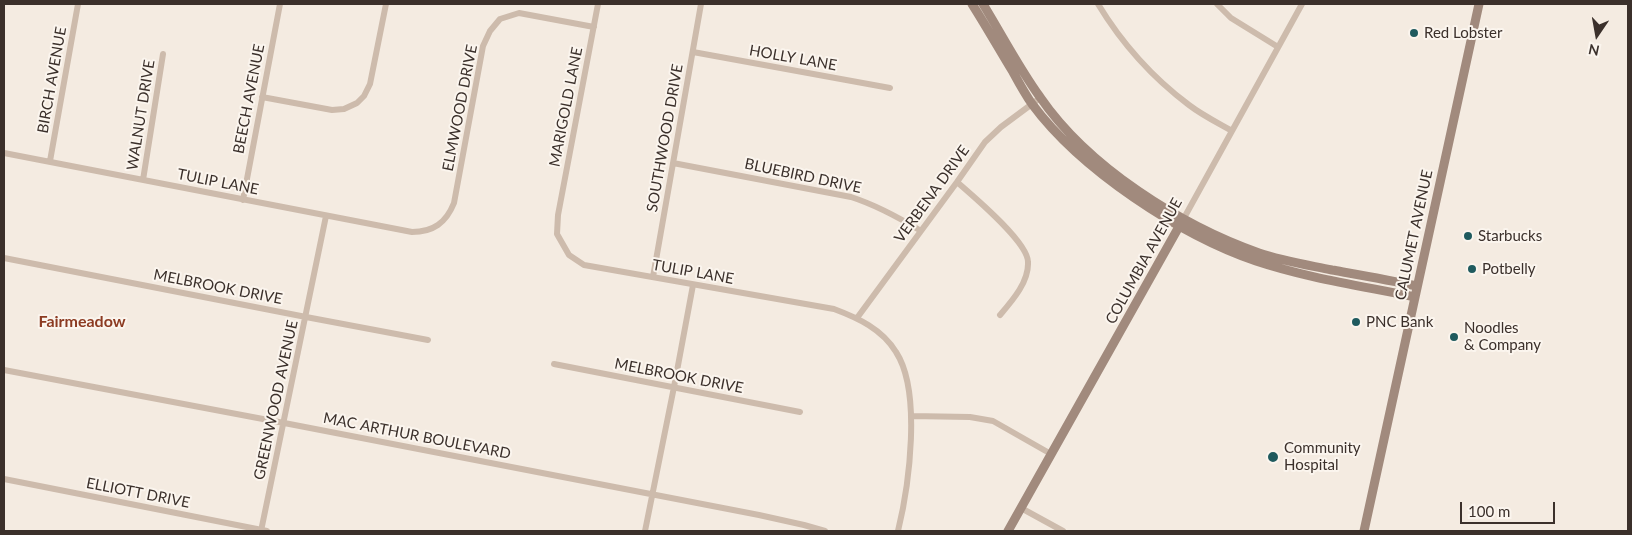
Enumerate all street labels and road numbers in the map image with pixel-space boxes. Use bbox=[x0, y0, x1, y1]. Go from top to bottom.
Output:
street label: BIRCH AVENUE bbox=[34, 25, 70, 135]
street label: HOLLY LANE bbox=[748, 41, 838, 75]
street label: BEECH AVENUE bbox=[230, 43, 268, 155]
street label: ELMWOOD DRIVE bbox=[439, 43, 481, 173]
street label: MARIGOLD LANE bbox=[546, 46, 586, 168]
street label: WALNUT DRIVE bbox=[123, 58, 159, 172]
street label: SOUTHWOOD DRIVE bbox=[643, 63, 687, 213]
street label: VERBENA DRIVE bbox=[891, 142, 973, 246]
street label: BLUEBIRD DRIVE bbox=[743, 155, 863, 197]
street label: TULIP LANE bbox=[176, 165, 260, 199]
street label: CALUMET AVENUE bbox=[1391, 168, 1437, 302]
street label: COLUMBIA AVENUE bbox=[1102, 195, 1186, 327]
street label: TULIP LANE bbox=[651, 256, 735, 288]
street label: MELBROOK DRIVE bbox=[152, 266, 284, 308]
street label: GREENWOOD AVENUE bbox=[250, 318, 302, 482]
street label: MELBROOK DRIVE bbox=[613, 355, 745, 397]
street label: MAC ARTHUR BOULEVARD bbox=[322, 409, 512, 463]
street label: ELLIOTT DRIVE bbox=[85, 474, 191, 512]

